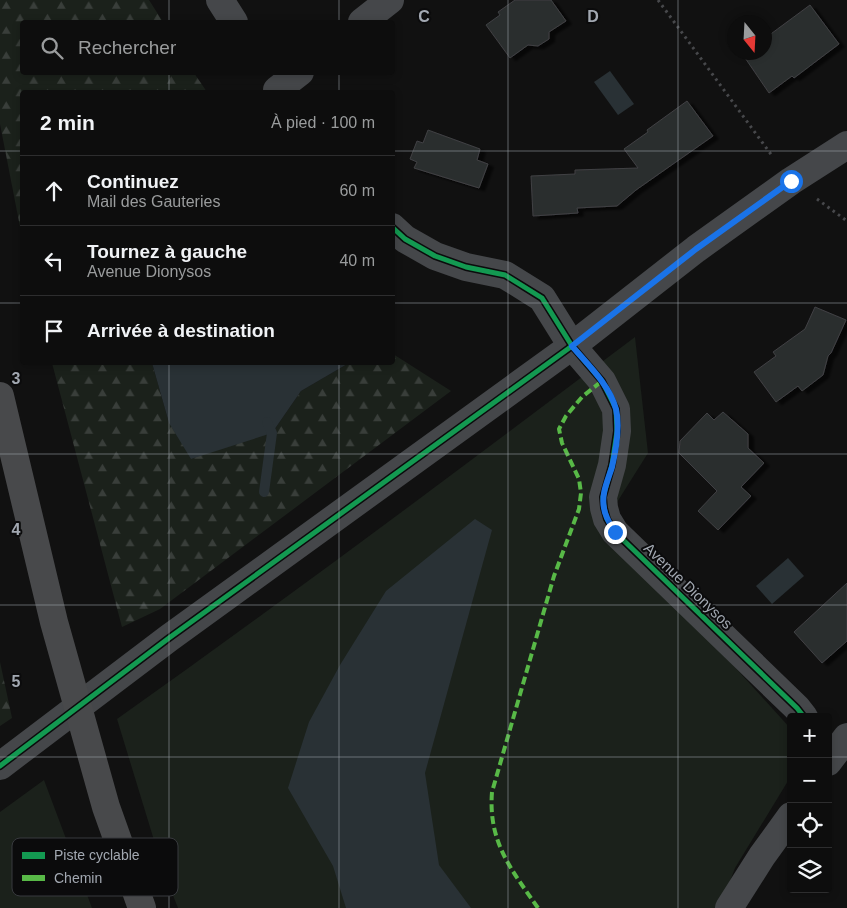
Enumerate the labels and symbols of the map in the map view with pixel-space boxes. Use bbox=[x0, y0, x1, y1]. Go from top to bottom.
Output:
text: C bbox=[418, 8, 430, 25]
text: D bbox=[587, 8, 599, 25]
north arrow bbox=[727, 15, 772, 60]
route start bbox=[780, 170, 803, 193]
text: 3 bbox=[12, 370, 21, 387]
text: 4 bbox=[12, 521, 21, 538]
route end bbox=[604, 521, 627, 544]
street label: Avenue Dionysos bbox=[641, 539, 736, 632]
text: 5 bbox=[12, 673, 21, 690]
legend bbox=[12, 838, 178, 896]
text: Piste cyclable bbox=[54, 847, 140, 863]
text: Chemin bbox=[54, 870, 102, 886]

